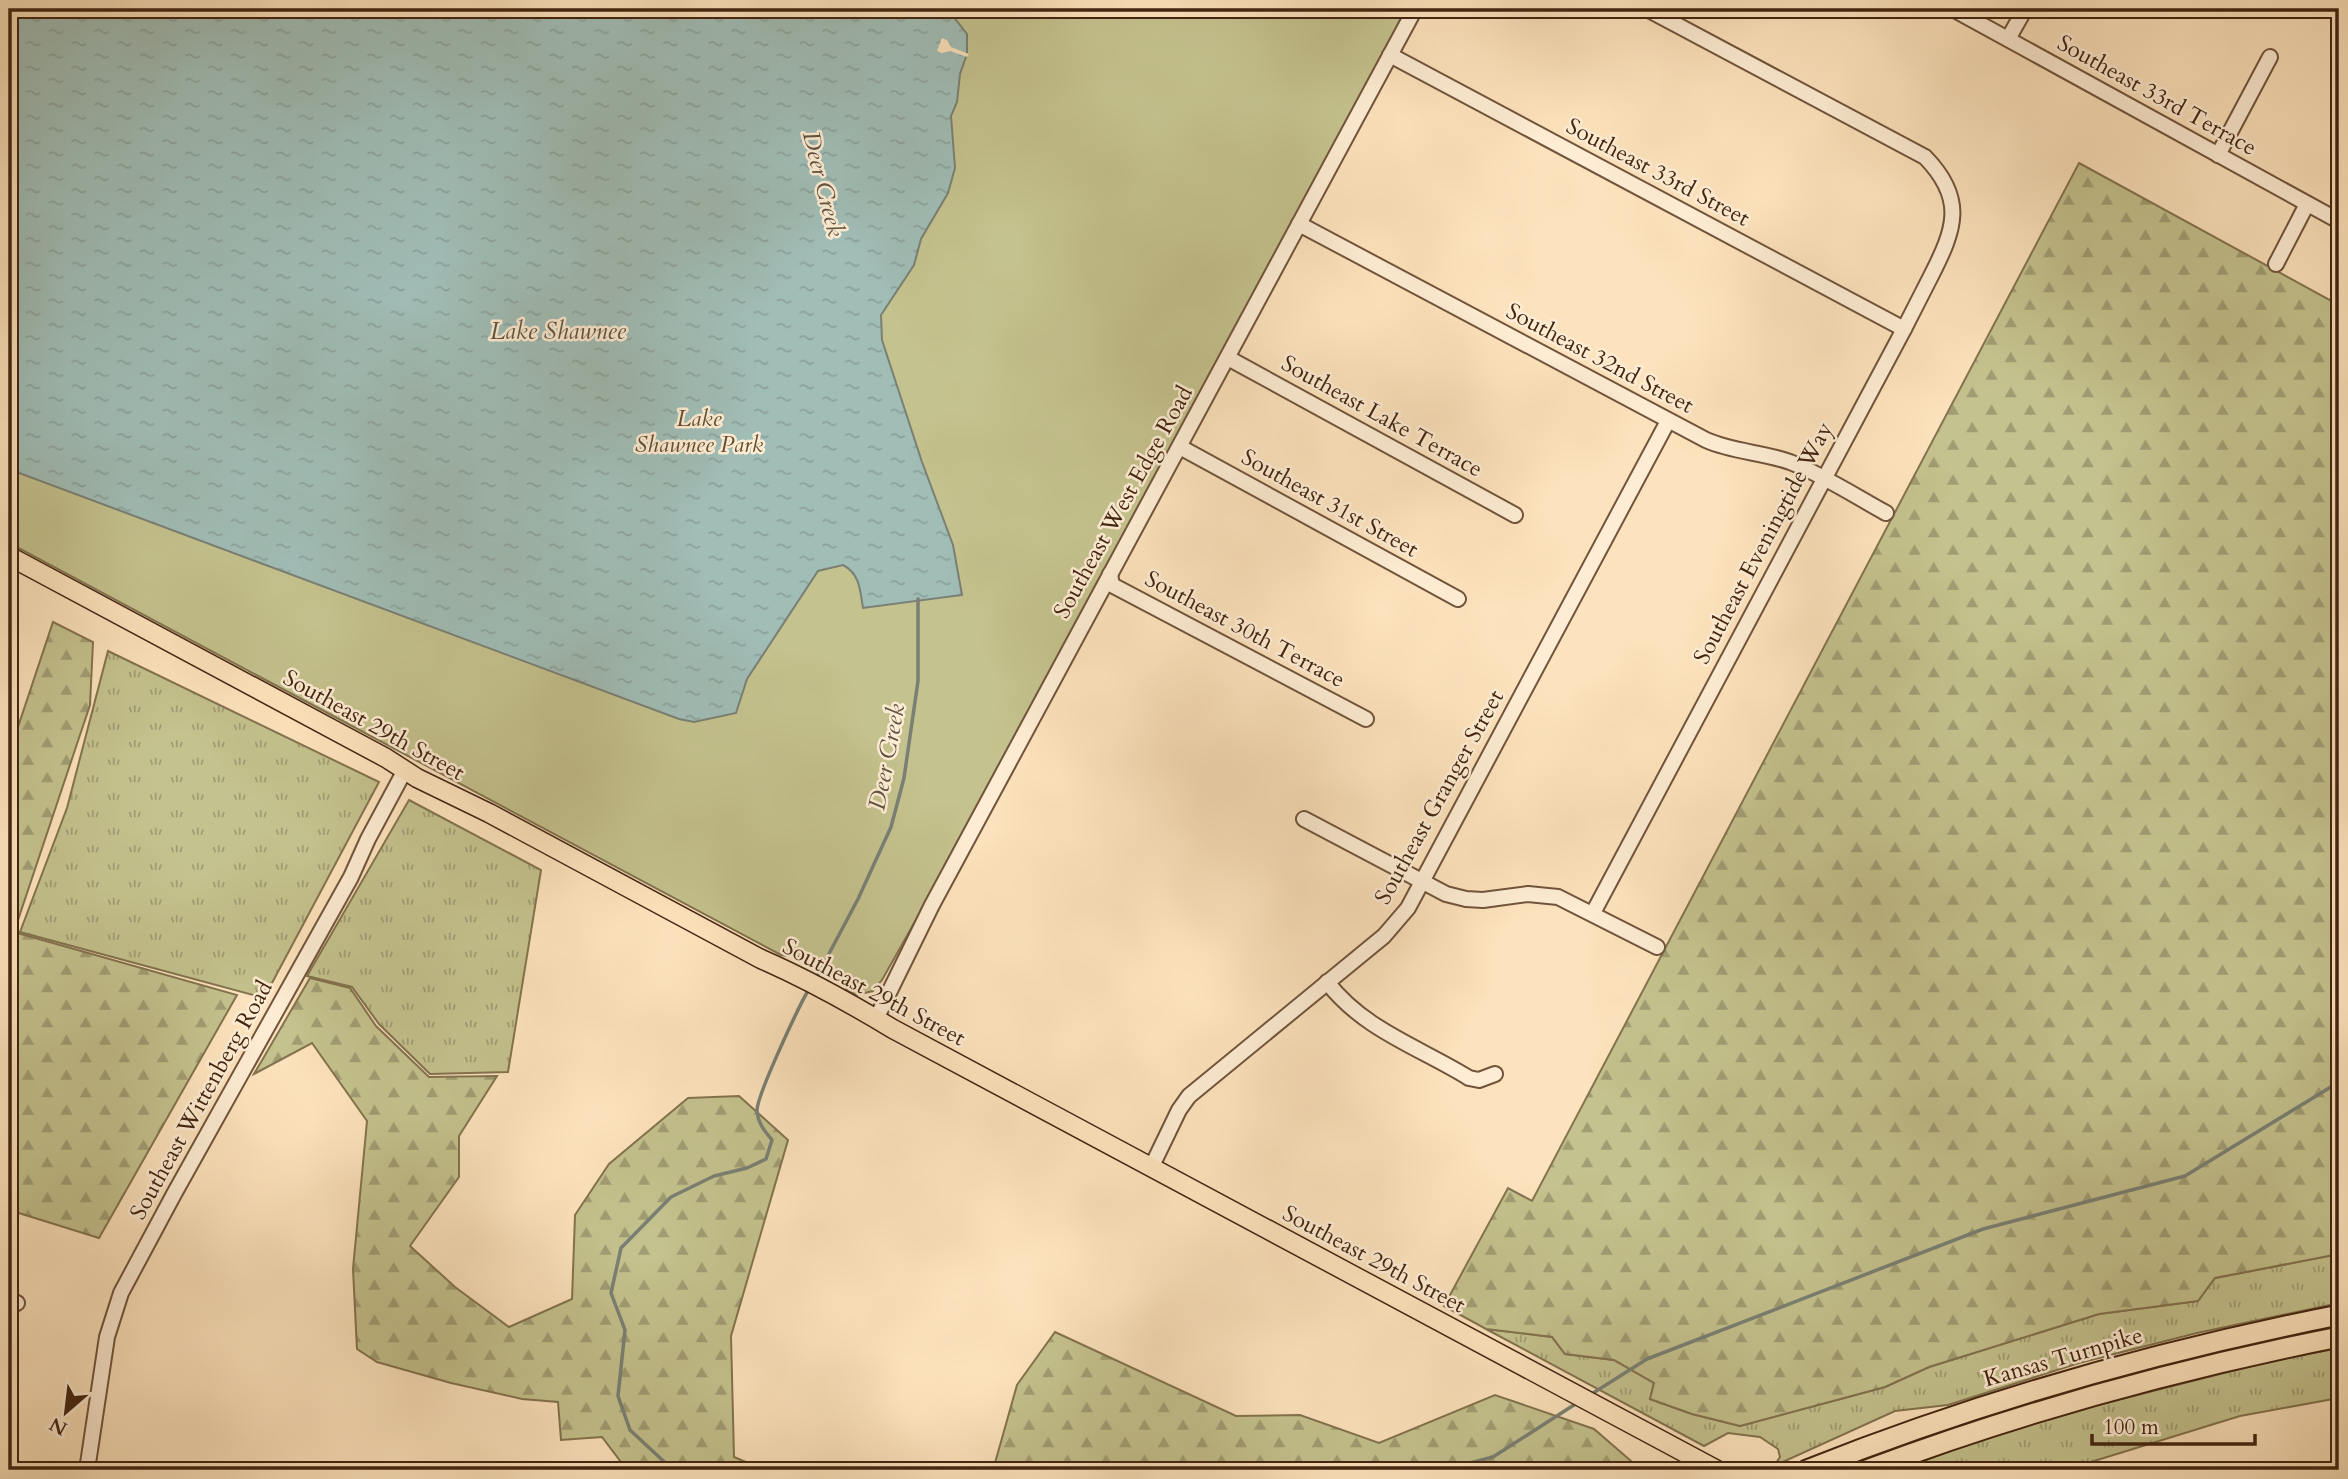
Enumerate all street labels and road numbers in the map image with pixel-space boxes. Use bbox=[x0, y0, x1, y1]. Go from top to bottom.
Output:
street label: Southeast 33rd Terrace bbox=[2052, 27, 2262, 163]
street label: Southeast 33rd Street bbox=[1561, 111, 1755, 233]
street label: Southeast 32nd Street bbox=[1501, 295, 1699, 421]
street label: Southeast Lake Terrace bbox=[1276, 348, 1488, 484]
street label: Southeast West Edge Road bbox=[1046, 379, 1200, 624]
street label: Southeast Eveningtide Way bbox=[1686, 417, 1840, 669]
street label: Southeast 31st Street bbox=[1236, 441, 1424, 565]
street label: Southeast 30th Terrace bbox=[1139, 563, 1351, 695]
street label: Southeast 29th Street bbox=[278, 662, 470, 788]
street label: Southeast Granger Street bbox=[1367, 684, 1511, 910]
street label: Southeast 29th Street bbox=[777, 931, 971, 1053]
street label: Southeast Wittenberg Road bbox=[122, 974, 280, 1225]
street label: Southeast 29th Street bbox=[1277, 1198, 1471, 1320]
street label: Kansas Turnpike bbox=[1980, 1319, 2146, 1395]

